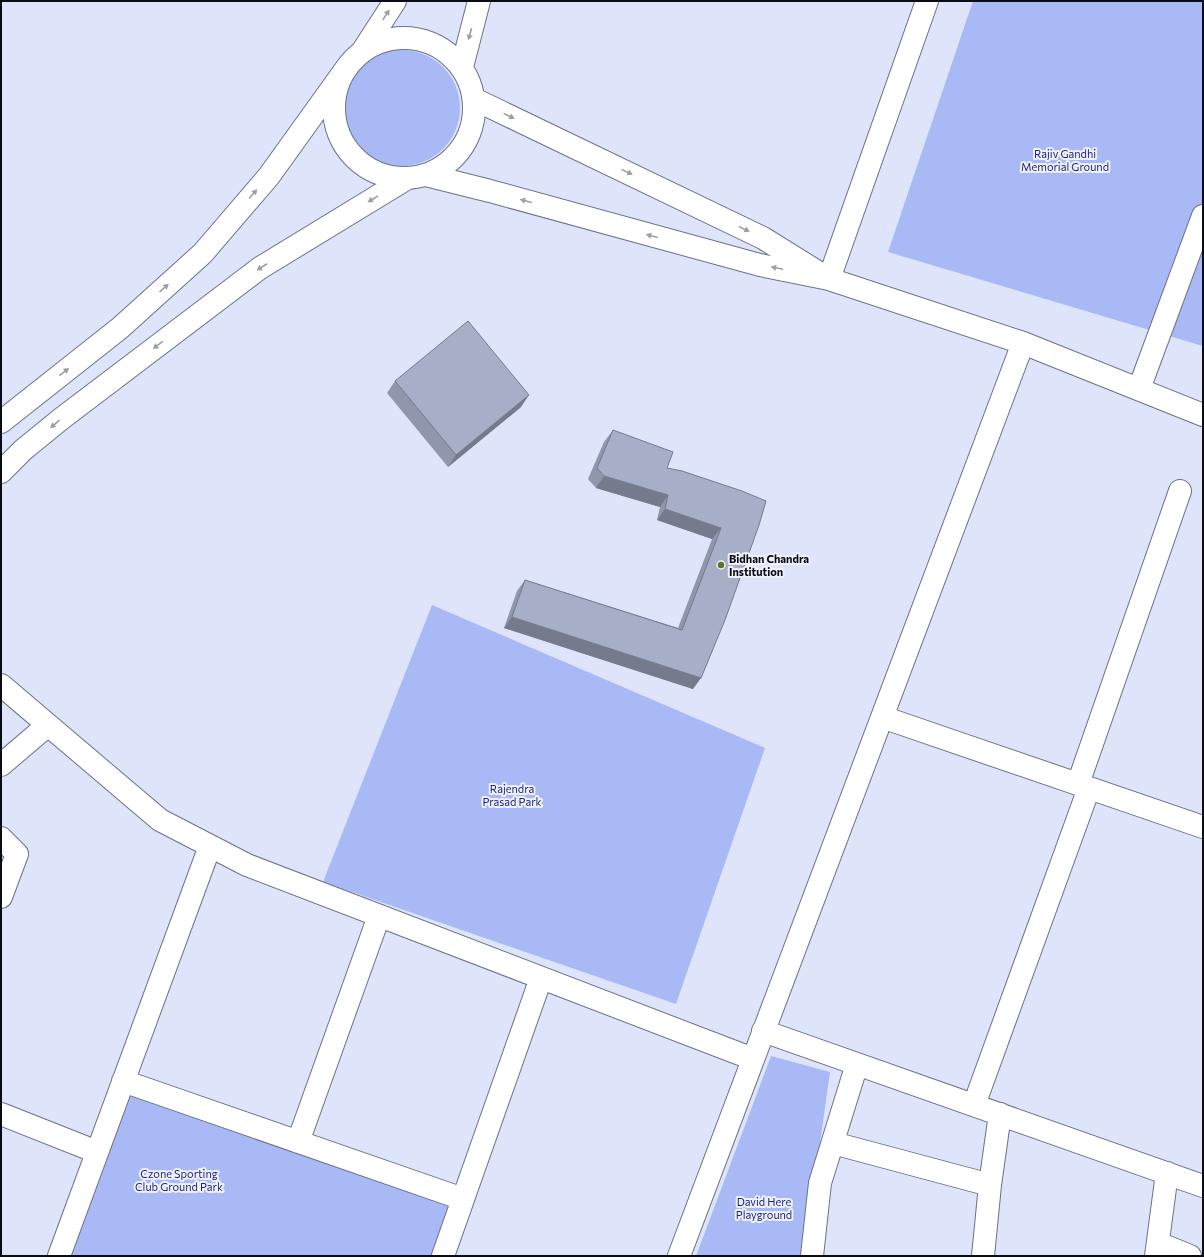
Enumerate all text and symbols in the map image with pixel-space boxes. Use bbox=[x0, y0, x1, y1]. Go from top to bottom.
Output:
one-way arrow bbox=[383, 9, 390, 21]
one-way arrow bbox=[467, 28, 473, 40]
one-way arrow bbox=[504, 113, 515, 119]
park label: Rajiv Gandhi Memorial Ground bbox=[1021, 147, 1109, 173]
one-way arrow bbox=[621, 169, 632, 175]
one-way arrow bbox=[249, 189, 258, 200]
one-way arrow bbox=[367, 196, 379, 203]
one-way arrow bbox=[520, 198, 532, 204]
one-way arrow bbox=[738, 226, 749, 232]
one-way arrow bbox=[645, 232, 658, 238]
one-way arrow bbox=[257, 263, 267, 271]
one-way arrow bbox=[771, 265, 784, 271]
one-way arrow bbox=[159, 284, 168, 293]
one-way arrow bbox=[153, 341, 164, 350]
one-way arrow bbox=[59, 368, 70, 376]
one-way arrow bbox=[49, 420, 60, 429]
place label: Bidhan Chandra Institution bbox=[729, 552, 809, 578]
marker: Bidhan Chandra Institution bbox=[716, 560, 726, 570]
park label: Rajendra Prasad Park bbox=[482, 782, 542, 808]
park label: Czone Sporting Club Ground Park bbox=[135, 1167, 223, 1193]
park label: David Here Playground bbox=[736, 1195, 792, 1221]

